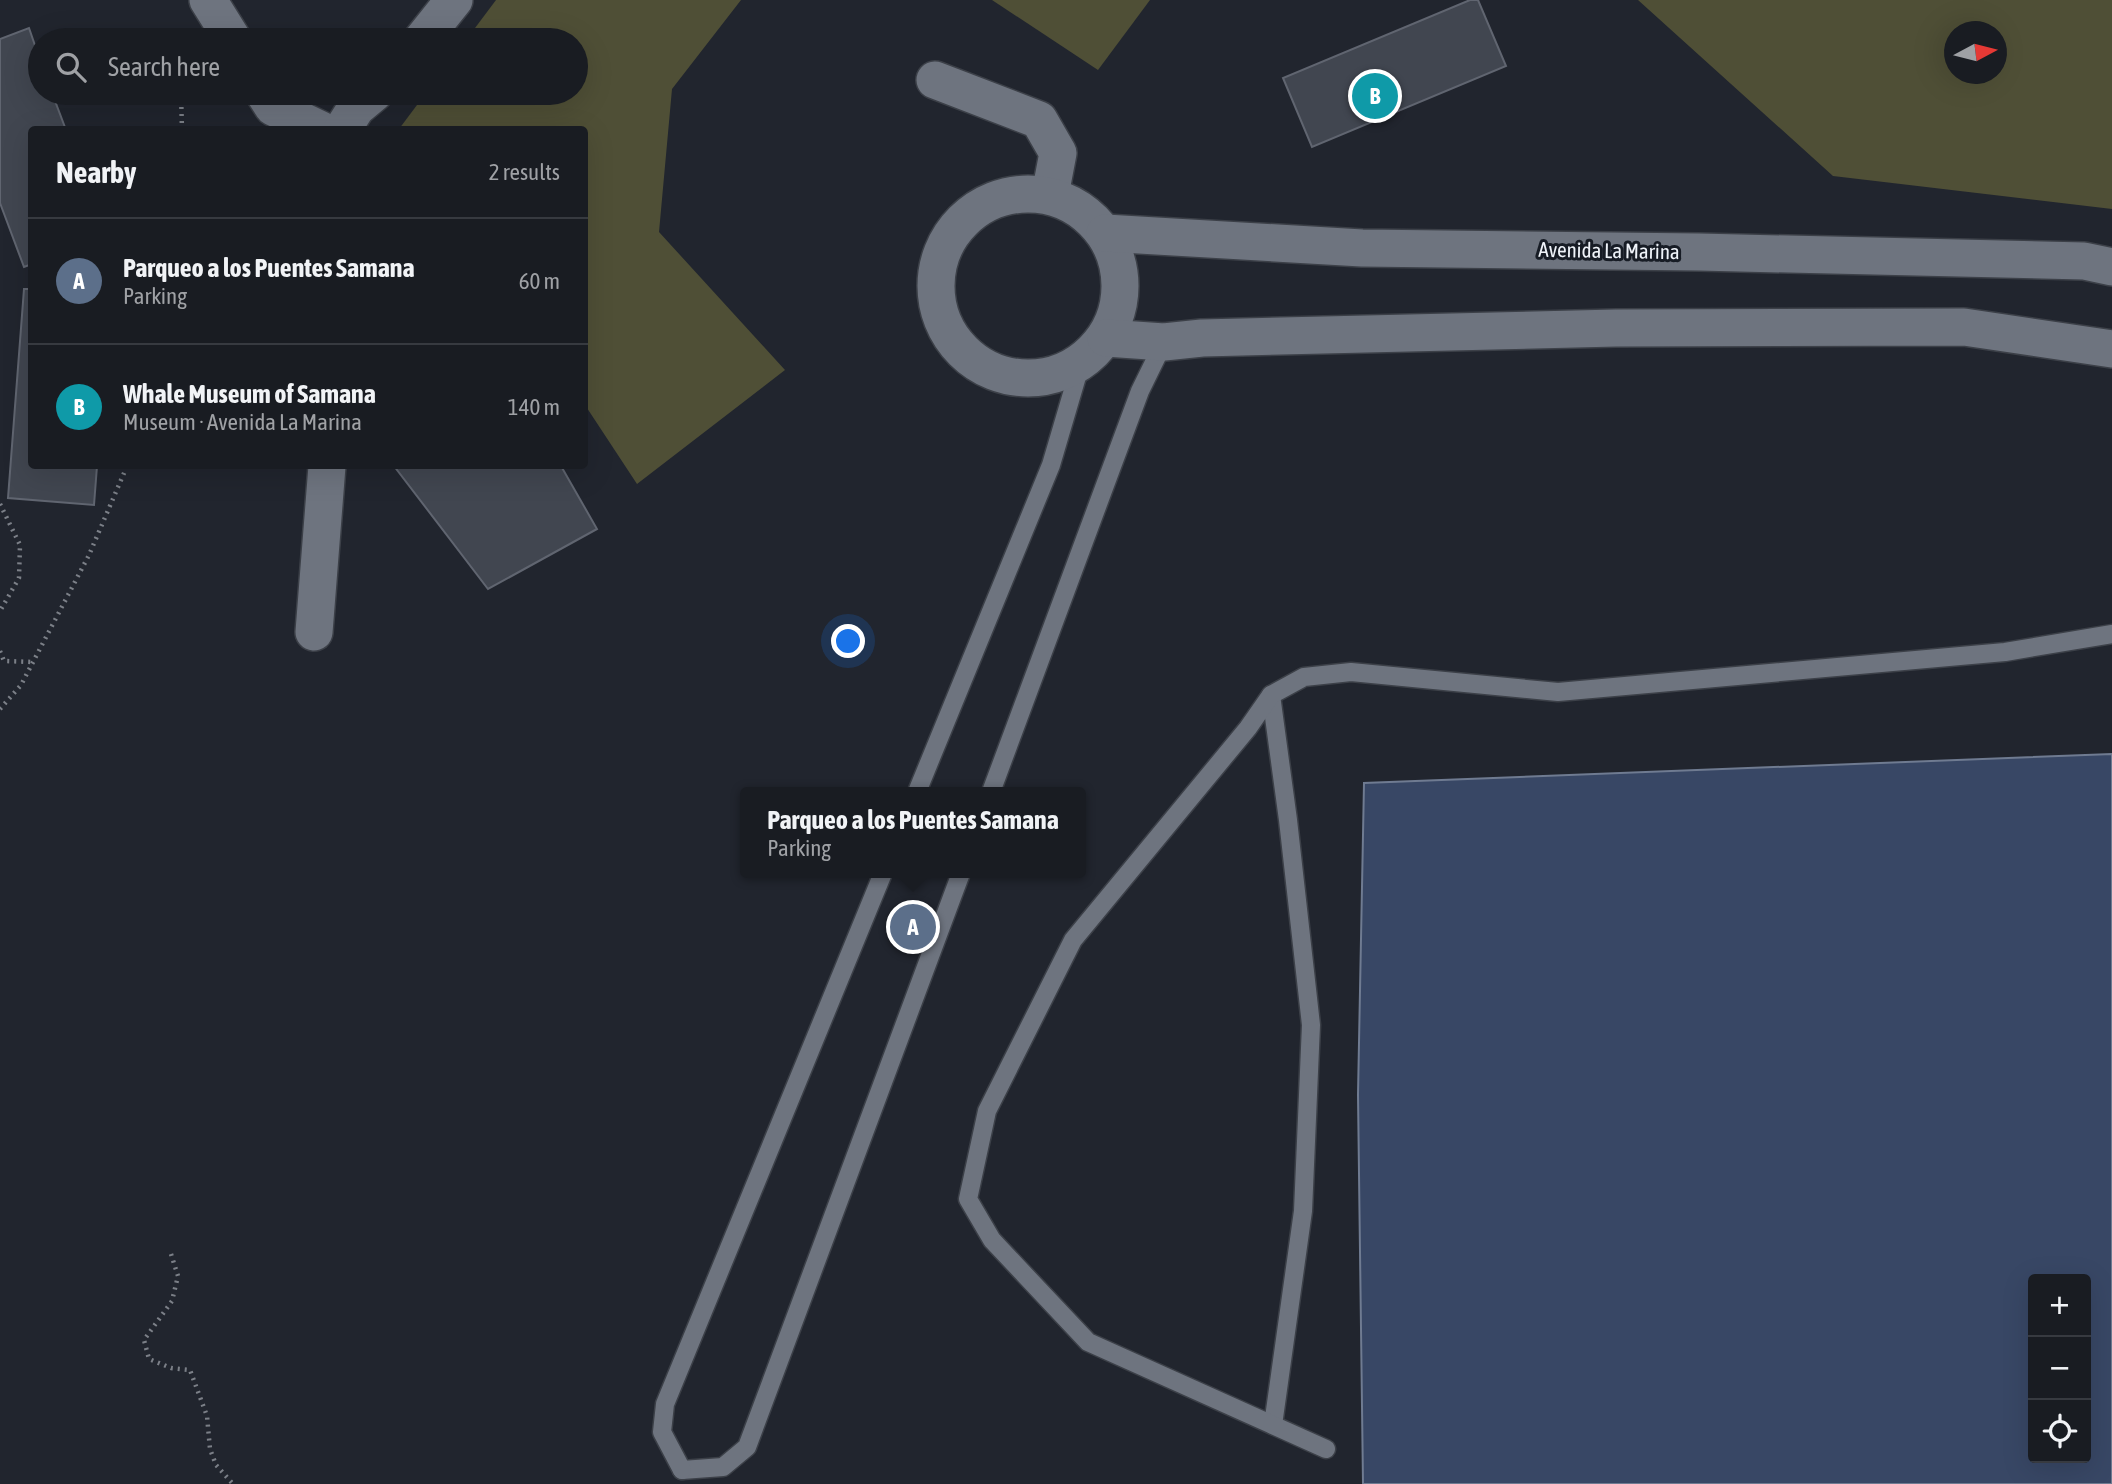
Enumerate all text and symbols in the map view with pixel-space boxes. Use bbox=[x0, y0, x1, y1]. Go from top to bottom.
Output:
north arrow bbox=[1944, 21, 2007, 84]
search box bbox=[28, 28, 588, 105]
icon: search bbox=[52, 48, 90, 86]
text: Search here bbox=[108, 52, 220, 82]
pin: B bbox=[1352, 70, 1398, 122]
text: Nearby bbox=[56, 155, 136, 189]
text: 2 results bbox=[489, 159, 560, 185]
street label: Avenida La Marina bbox=[1538, 237, 1680, 263]
text: Parqueo a los Puentes Samana bbox=[123, 253, 415, 283]
text: A bbox=[73, 268, 85, 294]
text: 60 m bbox=[519, 268, 560, 294]
text: Parking bbox=[123, 283, 187, 309]
text: Whale Museum of Samana bbox=[123, 379, 376, 409]
text: B bbox=[74, 394, 84, 420]
text: 140 m bbox=[508, 394, 560, 420]
text: Museum · Avenida La Marina bbox=[123, 409, 362, 435]
your location bbox=[831, 624, 865, 658]
popup bbox=[740, 787, 1086, 878]
text: Parqueo a los Puentes Samana bbox=[767, 805, 1059, 835]
text: Parking bbox=[767, 835, 831, 861]
pin: A bbox=[890, 901, 936, 953]
map controls bbox=[2028, 1274, 2091, 1463]
button: + bbox=[2028, 1274, 2091, 1337]
button: − bbox=[2028, 1337, 2091, 1400]
button: locate bbox=[2028, 1400, 2091, 1463]

